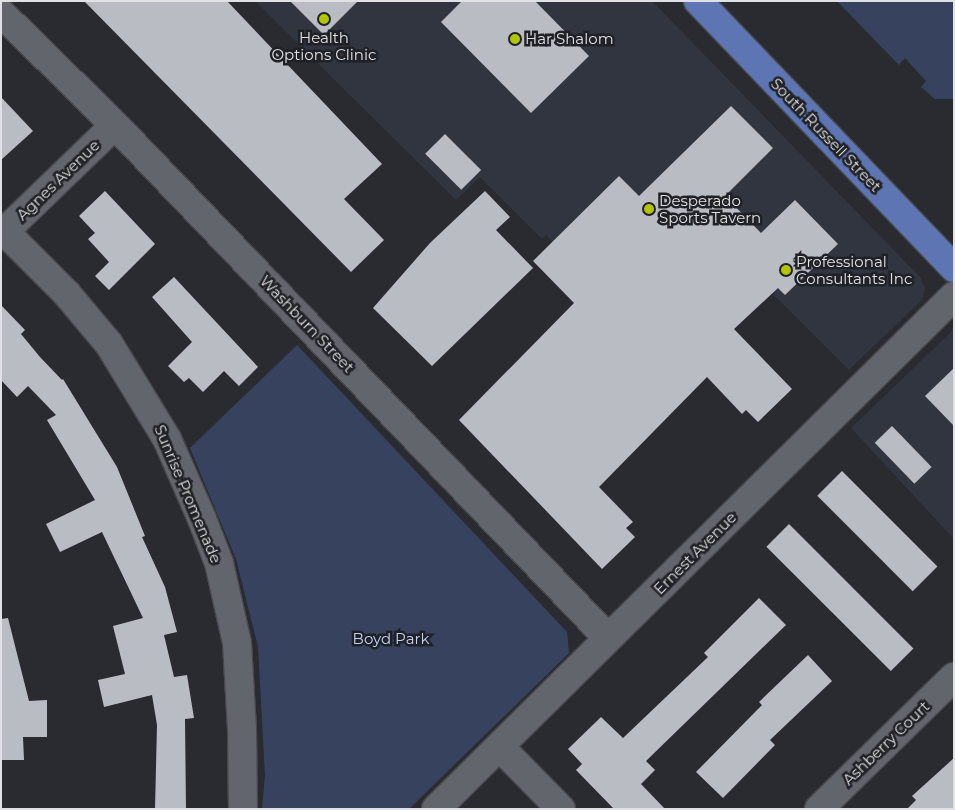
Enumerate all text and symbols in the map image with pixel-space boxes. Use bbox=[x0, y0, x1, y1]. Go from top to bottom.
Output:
marker: Health Options Clinic bbox=[317, 12, 331, 26]
place label: Health Options Clinic bbox=[272, 28, 376, 63]
place label: Har Shalom bbox=[525, 30, 614, 48]
marker: Har Shalom bbox=[509, 33, 521, 45]
street label: South Russell Street bbox=[767, 74, 885, 196]
street label: Agnes Avenue bbox=[13, 136, 103, 224]
place label: Desperado Sports Tavern bbox=[659, 191, 761, 226]
marker: Desperado Sports Tavern bbox=[643, 203, 655, 215]
place label: Professional Consultants Inc bbox=[796, 252, 912, 287]
marker: Professional Consultants Inc bbox=[780, 264, 792, 276]
street label: Washburn Street bbox=[256, 272, 358, 376]
street label: Sunrise Promenade bbox=[151, 422, 225, 566]
street label: Ernest Avenue bbox=[650, 508, 740, 598]
park label: Boyd Park bbox=[353, 630, 429, 648]
street label: Ashberry Court bbox=[839, 697, 933, 789]

